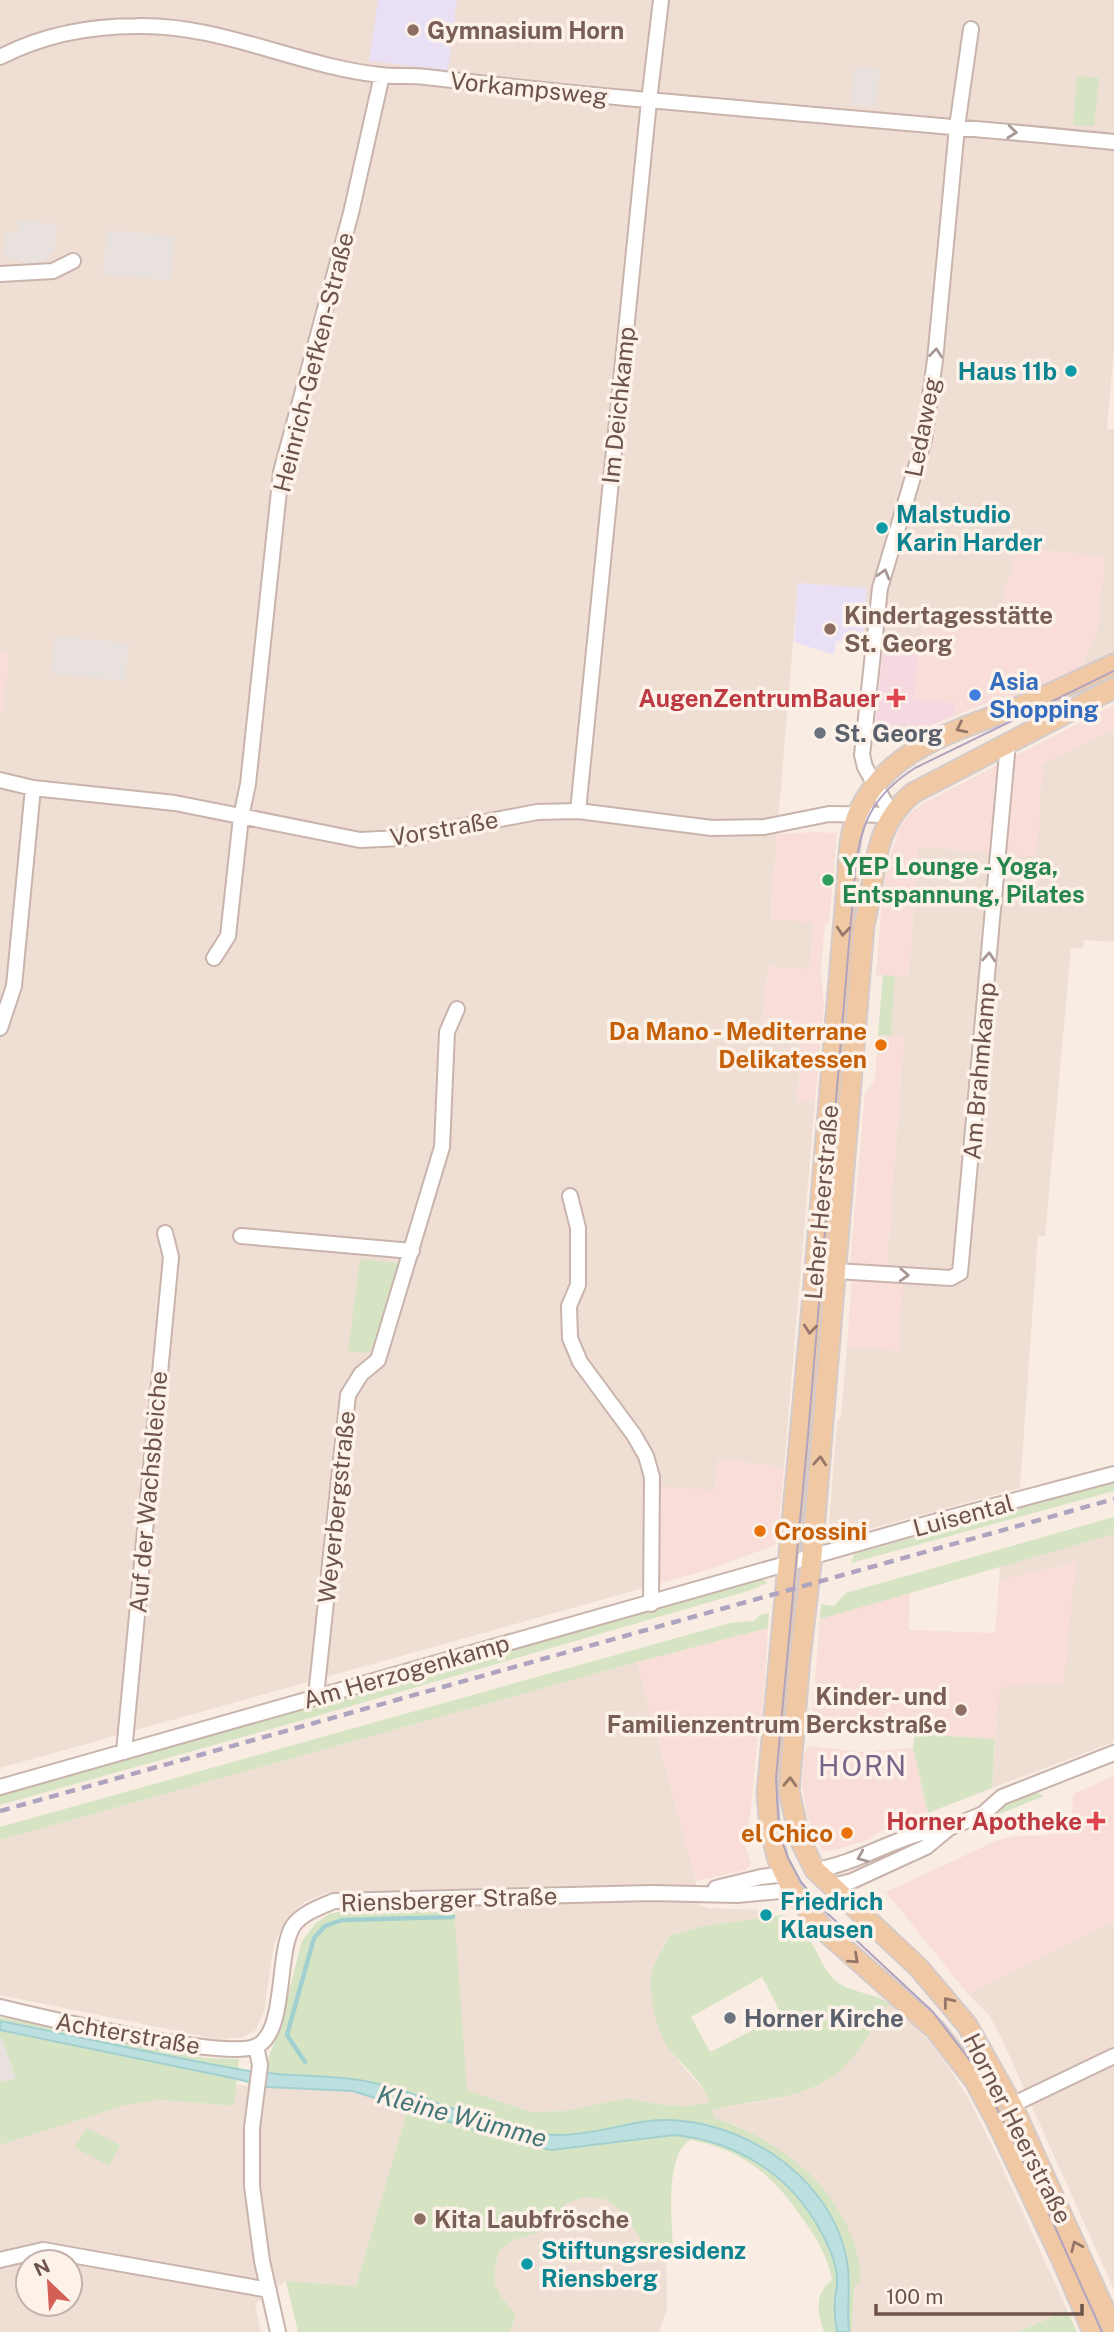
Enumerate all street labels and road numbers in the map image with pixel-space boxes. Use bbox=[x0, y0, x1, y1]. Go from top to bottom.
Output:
street label: Vorkampsweg bbox=[449, 66, 609, 110]
street label: Heinrich-Gefken-Straße bbox=[267, 229, 359, 495]
street label: Im Deichkamp bbox=[596, 325, 640, 485]
street label: Ledaweg bbox=[899, 375, 945, 479]
street label: Vorstraße bbox=[388, 805, 500, 851]
street label: Am Brahmkamp bbox=[957, 981, 1001, 1161]
street label: Leher Heerstraße bbox=[799, 1103, 843, 1301]
street label: Auf der Wachsbleiche bbox=[123, 1370, 173, 1614]
street label: Weyerbergstraße bbox=[312, 1409, 360, 1605]
street label: Luisental bbox=[910, 1488, 1016, 1542]
street label: Am Herzogenkamp bbox=[300, 1628, 512, 1714]
street label: Riensberger Straße bbox=[340, 1881, 558, 1917]
street label: Achterstraße bbox=[54, 2007, 202, 2059]
street label: Horner Heerstraße bbox=[958, 2028, 1078, 2228]

